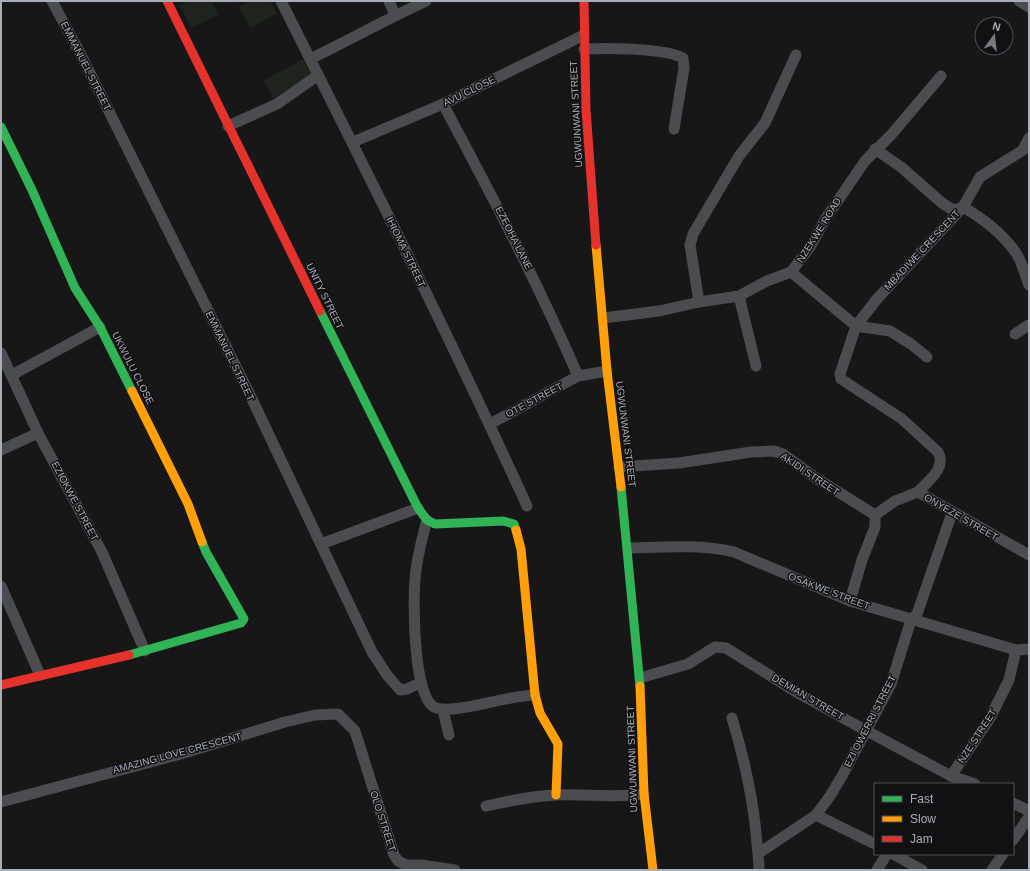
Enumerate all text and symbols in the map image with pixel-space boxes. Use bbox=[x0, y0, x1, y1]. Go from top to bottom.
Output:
north arrow bbox=[974, 16, 1014, 56]
street label: EMMANUEL STREET bbox=[59, 20, 113, 112]
text: N bbox=[991, 20, 1002, 33]
street label: UGWUNWANI STREET bbox=[568, 60, 584, 168]
street label: AVU CLOSE bbox=[441, 74, 497, 108]
street label: NZEKWE ROAD bbox=[795, 196, 843, 264]
street label: EZEOHA LANE bbox=[493, 205, 535, 272]
street label: MBADIWE CRESCENT bbox=[882, 208, 962, 292]
street label: IHIOMA STREET bbox=[384, 215, 428, 289]
street label: UNITY STREET bbox=[304, 261, 346, 331]
street label: EMMANUEL STREET bbox=[203, 309, 257, 403]
street label: UKWULU CLOSE bbox=[110, 330, 156, 406]
street label: OTE STREET bbox=[504, 380, 564, 420]
street label: UGWUNWANI STREET bbox=[614, 380, 638, 488]
street label: AKIDI STREET bbox=[779, 450, 841, 498]
street label: EZIOKWE STREET bbox=[49, 459, 101, 543]
street label: ONYEZE STREET bbox=[922, 491, 1000, 543]
street label: OSAKWE STREET bbox=[787, 570, 871, 612]
street label: DEMIAN STREET bbox=[770, 672, 846, 722]
street label: EZI OWERRI STREET bbox=[842, 673, 898, 769]
street label: UGWUNWANI STREET bbox=[625, 705, 639, 813]
street label: NZE STREET bbox=[955, 707, 999, 765]
street label: AMAZING LOVE CRESCENT bbox=[111, 731, 243, 775]
legend bbox=[874, 783, 1014, 855]
street label: OLO STREET bbox=[368, 789, 398, 853]
text: Fast bbox=[910, 792, 934, 806]
text: Slow bbox=[910, 812, 936, 826]
text: Jam bbox=[910, 832, 933, 846]

